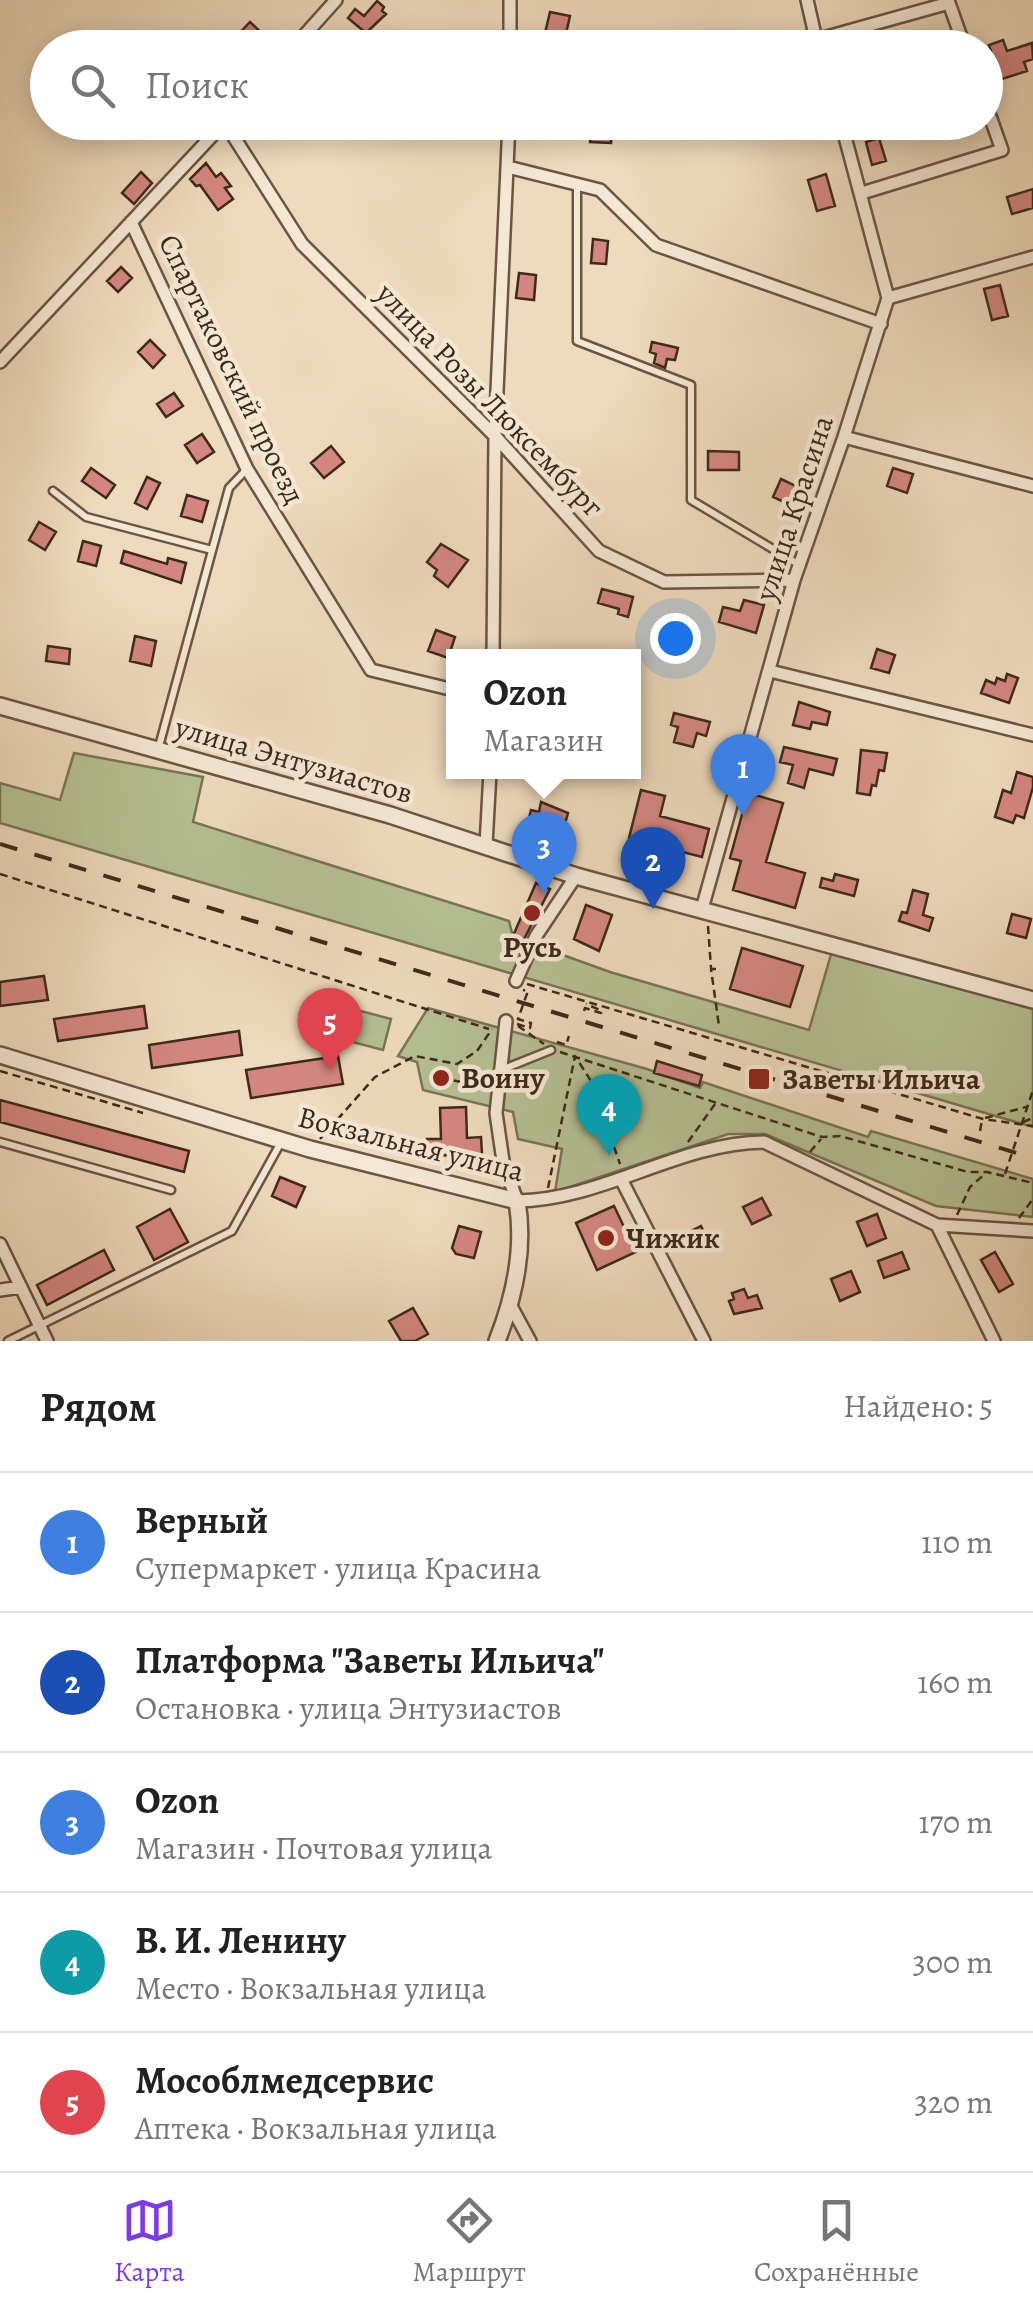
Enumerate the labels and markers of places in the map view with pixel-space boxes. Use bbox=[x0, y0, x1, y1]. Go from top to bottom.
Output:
pin: 1 bbox=[710, 734, 776, 816]
pin: 3 bbox=[512, 812, 576, 894]
pin: 2 bbox=[620, 826, 686, 909]
marker: Русь bbox=[521, 902, 543, 924]
place label: Русь bbox=[503, 927, 562, 967]
pin: 5 bbox=[298, 988, 362, 1070]
place label: Воину bbox=[461, 1058, 545, 1098]
place label: Заветы Ильича bbox=[782, 1059, 981, 1099]
marker: Заветы Ильича bbox=[746, 1066, 772, 1092]
marker: Воину bbox=[430, 1067, 452, 1089]
pin: 4 bbox=[576, 1074, 642, 1156]
place label: Чижик bbox=[626, 1218, 720, 1258]
marker: Чижик bbox=[595, 1227, 617, 1249]

